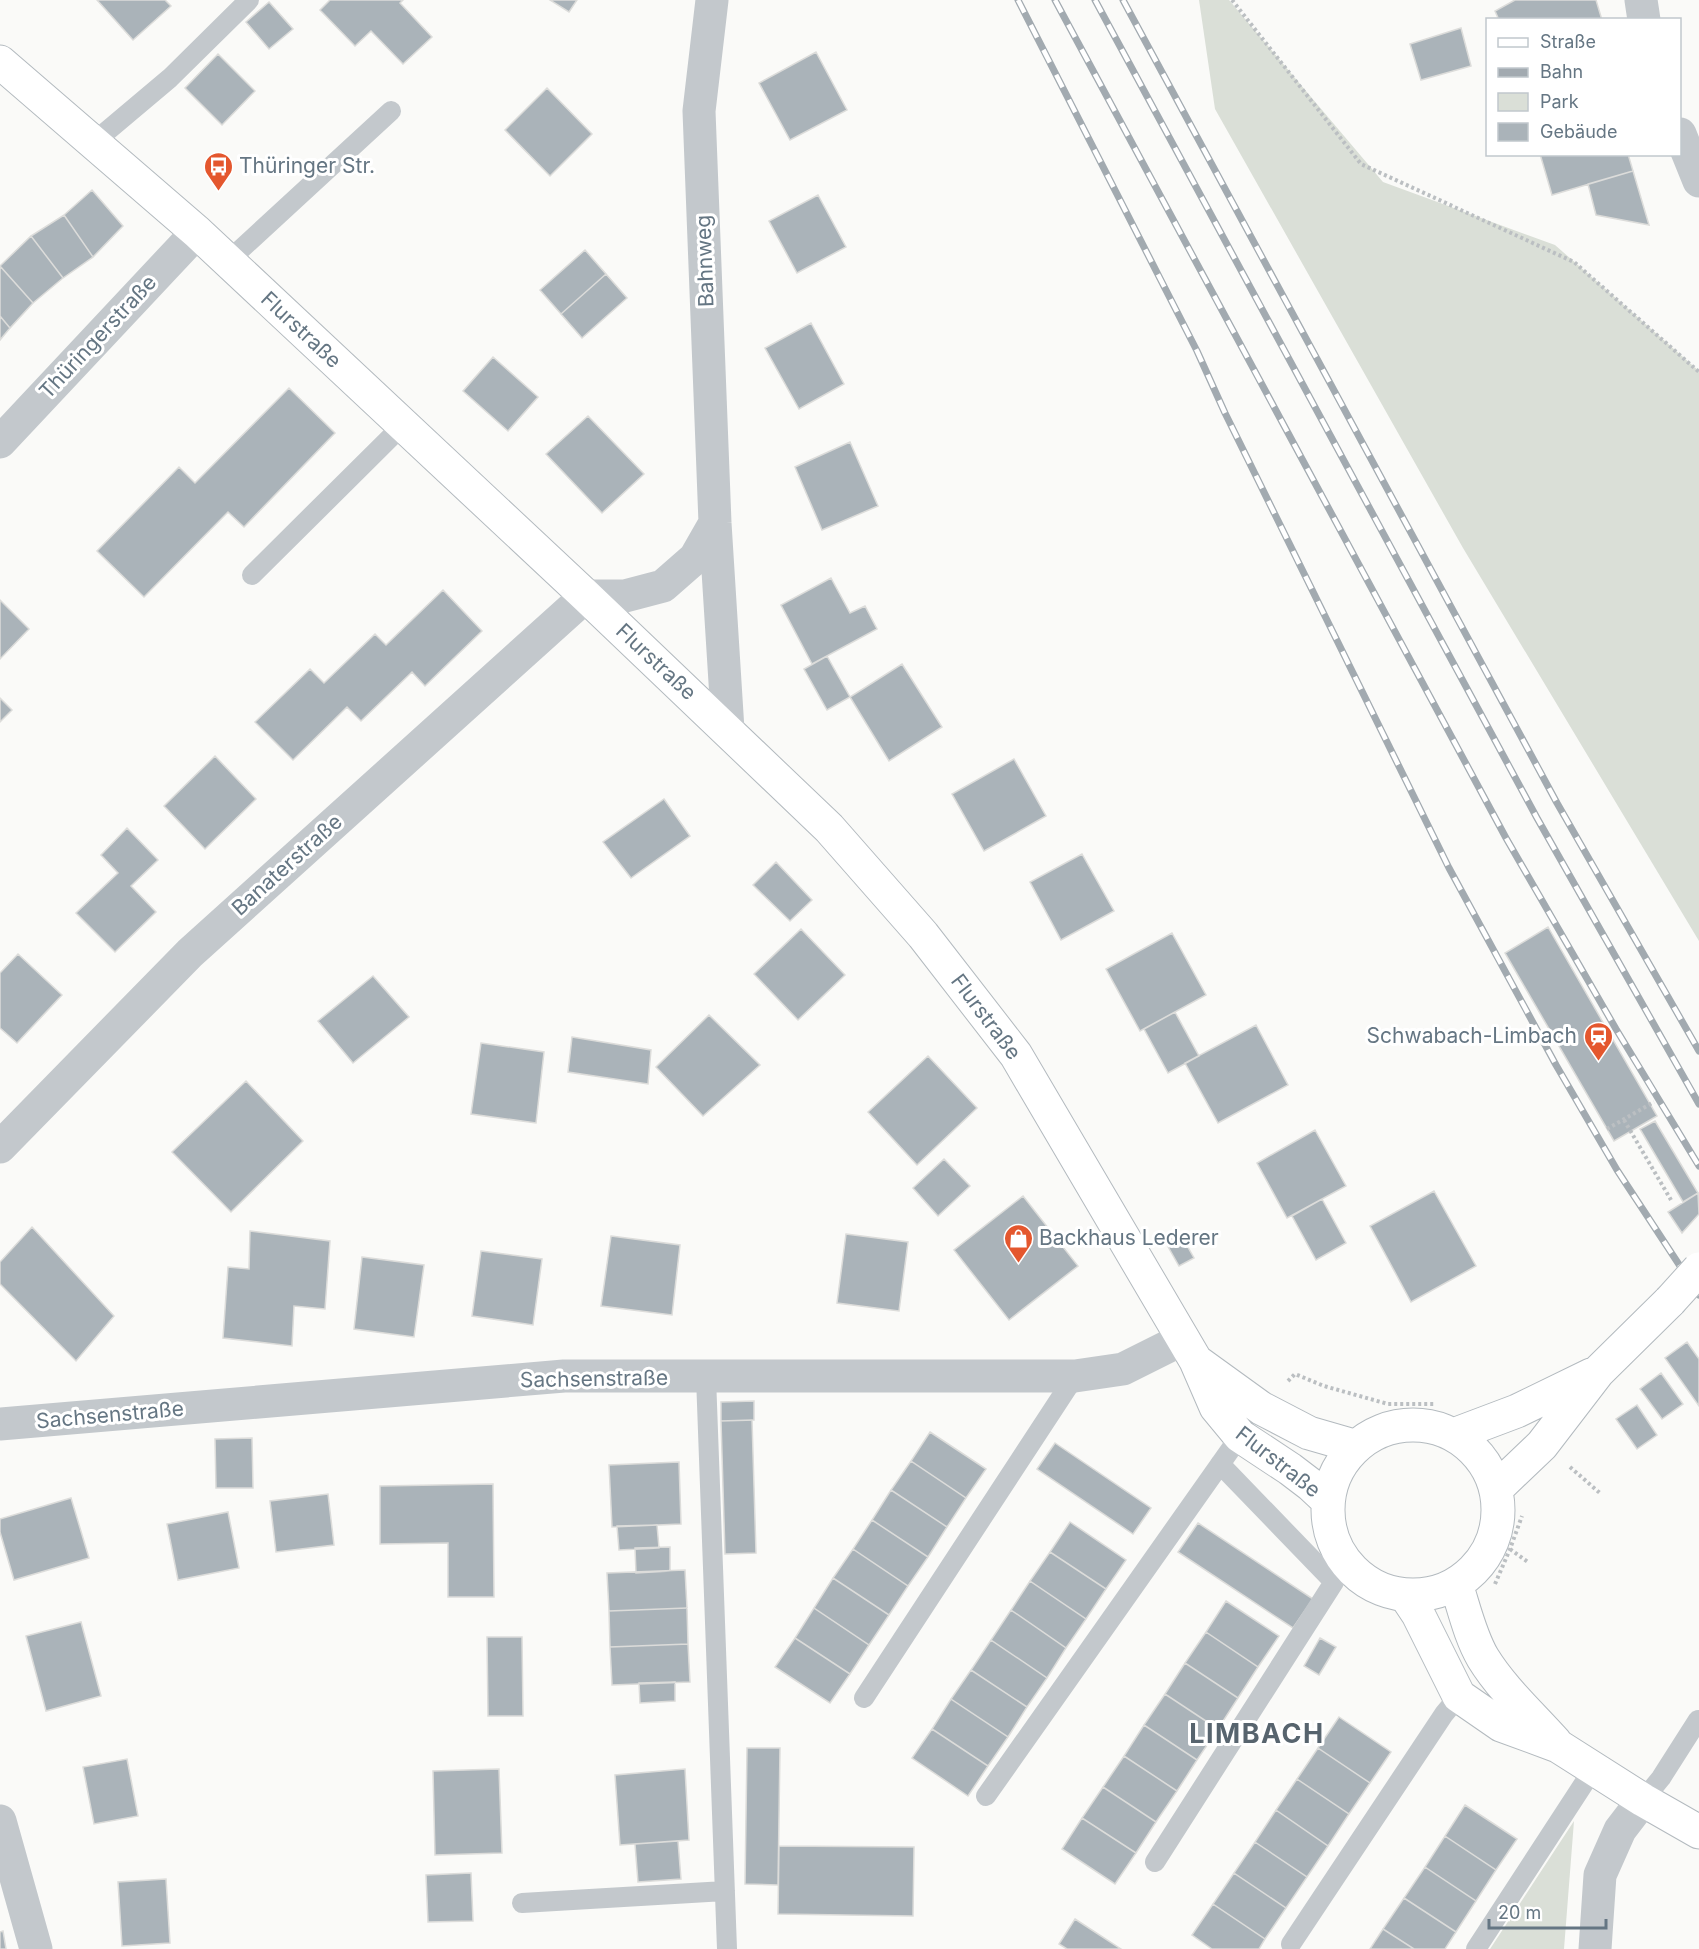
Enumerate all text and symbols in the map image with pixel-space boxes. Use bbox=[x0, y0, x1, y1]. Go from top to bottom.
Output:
legend bbox=[1486, 18, 1681, 156]
text: Straße bbox=[1540, 31, 1596, 52]
text: Bahn bbox=[1540, 61, 1583, 82]
text: Park bbox=[1540, 91, 1579, 112]
text: Gebäude bbox=[1540, 121, 1617, 142]
bus stop icon: Thüringer Str. bbox=[202, 150, 234, 192]
place label: Thüringer Str. bbox=[239, 153, 375, 178]
street label: Bahnweg bbox=[690, 214, 719, 308]
street label: Thüringerstraße bbox=[34, 270, 161, 404]
street label: Flurstraße bbox=[256, 286, 347, 373]
street label: Flurstraße bbox=[611, 618, 702, 705]
street label: Banaterstraße bbox=[227, 809, 347, 921]
street label: Flurstraße bbox=[946, 969, 1027, 1064]
station icon: Schwabach-Limbach bbox=[1582, 1020, 1614, 1062]
place label: Schwabach-Limbach bbox=[1367, 1023, 1577, 1048]
shop icon: Backhaus Lederer bbox=[1002, 1222, 1034, 1264]
place label: Backhaus Lederer bbox=[1039, 1225, 1219, 1250]
street label: Sachsenstraße bbox=[520, 1365, 668, 1392]
street label: Sachsenstraße bbox=[35, 1396, 185, 1433]
street label: Flurstraße bbox=[1231, 1421, 1326, 1502]
district label: LIMBACH bbox=[1189, 1717, 1325, 1750]
scale bar bbox=[1489, 1892, 1606, 1930]
text: 20 m bbox=[1498, 1902, 1541, 1923]

